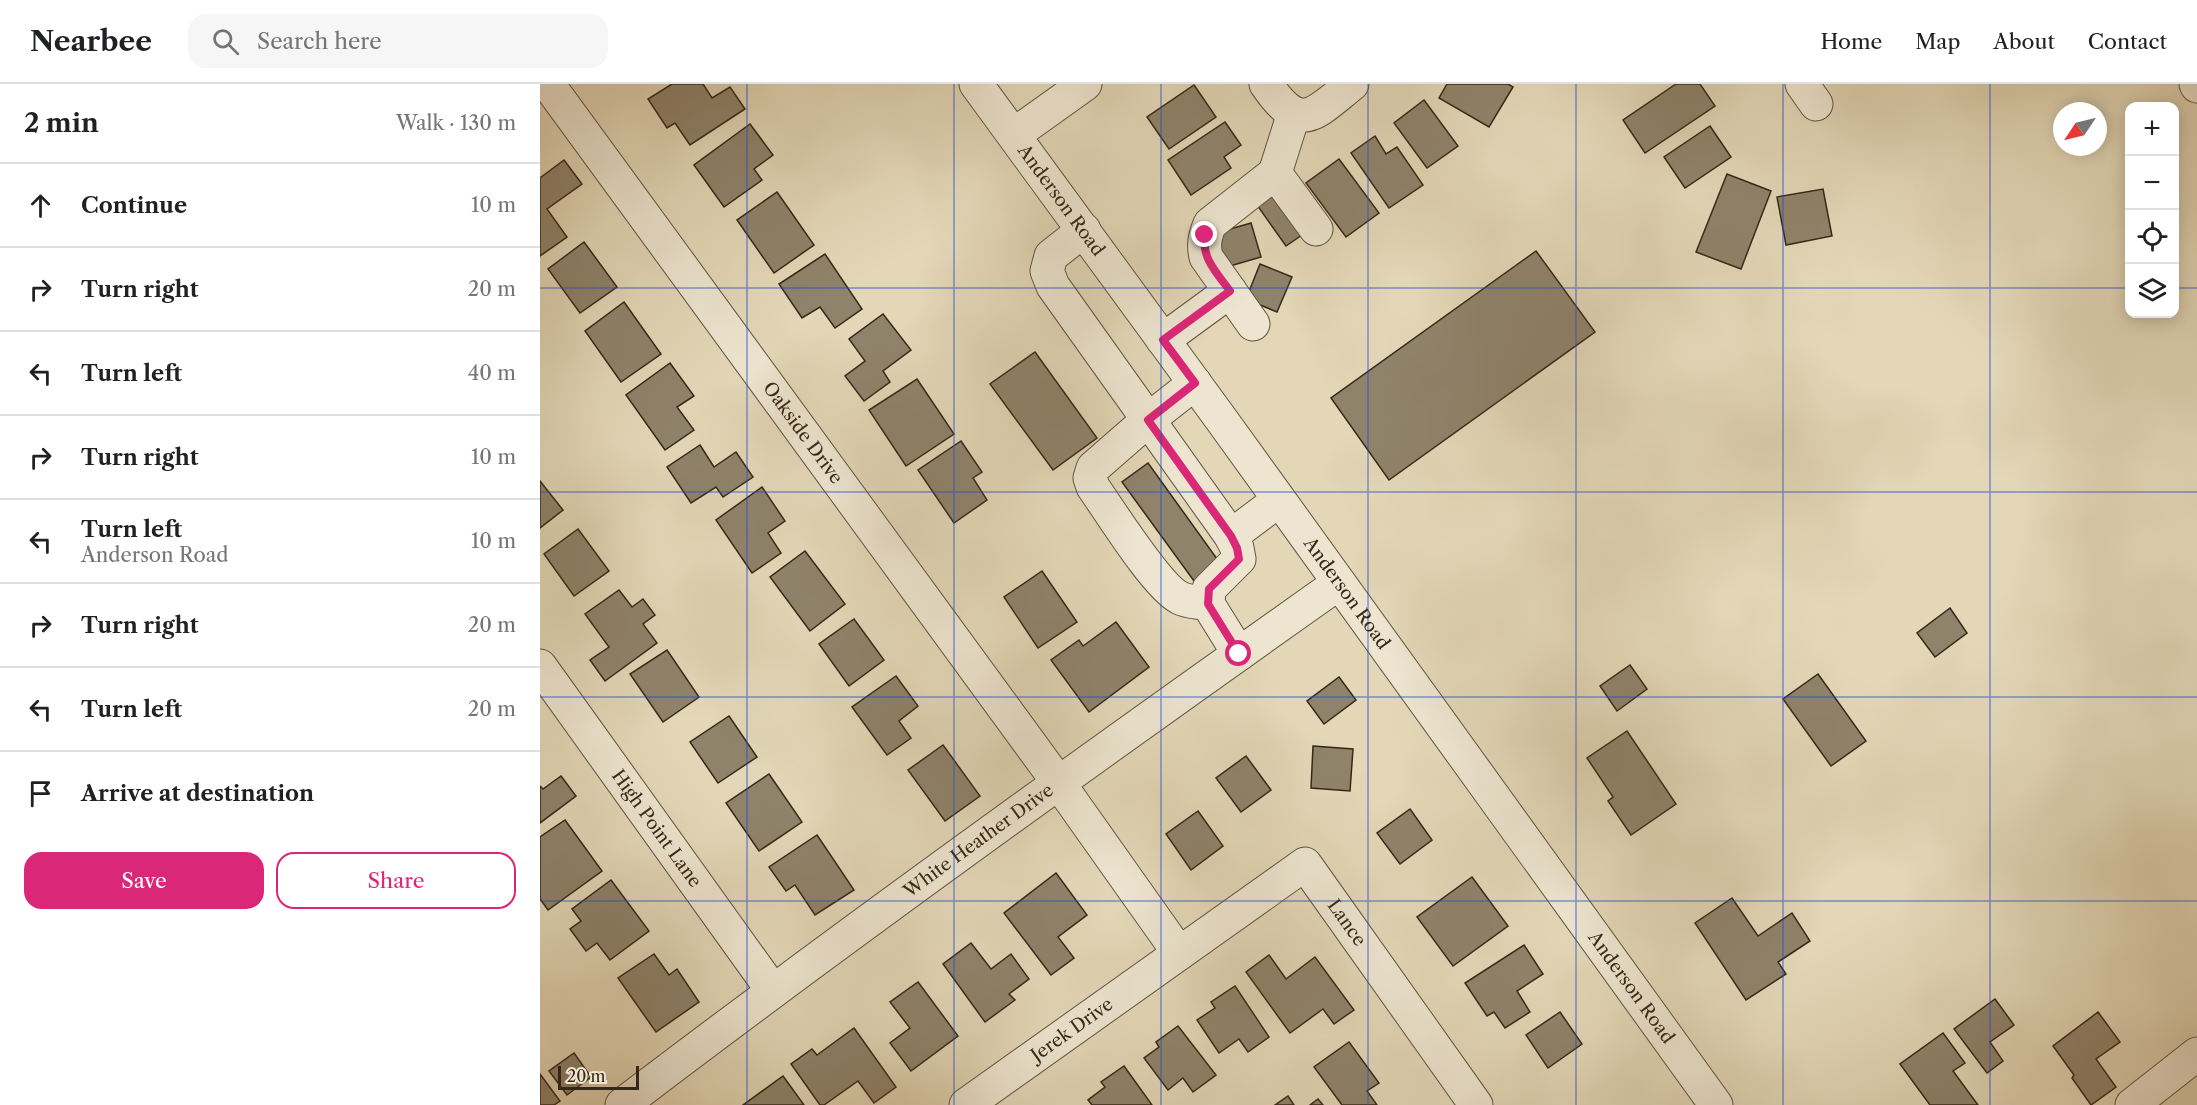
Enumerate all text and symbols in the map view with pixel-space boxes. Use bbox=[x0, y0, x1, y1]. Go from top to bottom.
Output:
search box bbox=[188, 14, 608, 68]
text: Nearbee bbox=[30, 24, 152, 58]
icon: search bbox=[209, 25, 242, 58]
text: Search here bbox=[257, 28, 382, 55]
text: Home bbox=[1821, 29, 1882, 54]
text: Map bbox=[1915, 29, 1960, 54]
text: About bbox=[1993, 29, 2055, 54]
text: Contact bbox=[2088, 29, 2167, 54]
north arrow bbox=[2053, 102, 2107, 156]
map controls bbox=[2125, 102, 2179, 318]
button: + bbox=[2125, 102, 2179, 156]
text: 2 min bbox=[24, 107, 99, 139]
text: Walk · 130 m bbox=[396, 111, 516, 135]
street label: Anderson Road bbox=[1012, 139, 1109, 260]
button: − bbox=[2125, 156, 2179, 210]
icon: ahead bbox=[24, 189, 57, 222]
text: Continue bbox=[81, 192, 187, 219]
text: 10 m bbox=[471, 193, 516, 217]
button: locate bbox=[2125, 210, 2179, 264]
route end bbox=[1191, 221, 1217, 247]
button: layers bbox=[2125, 264, 2179, 318]
icon: right bbox=[24, 273, 57, 306]
text: Turn right bbox=[81, 276, 199, 303]
text: 20 m bbox=[468, 277, 516, 301]
icon: left bbox=[24, 357, 57, 390]
text: Turn left bbox=[81, 360, 182, 387]
text: 40 m bbox=[468, 361, 516, 385]
street label: Oakside Drive bbox=[758, 378, 847, 488]
icon: right bbox=[24, 441, 57, 474]
text: Turn right bbox=[81, 444, 199, 471]
text: 10 m bbox=[471, 445, 516, 469]
text: Turn left bbox=[81, 516, 182, 543]
icon: left bbox=[24, 525, 57, 558]
text: 10 m bbox=[471, 529, 516, 553]
street label: Anderson Road bbox=[1298, 532, 1395, 654]
text: Anderson Road bbox=[81, 543, 228, 567]
icon: right bbox=[24, 609, 57, 642]
text: Turn right bbox=[81, 612, 199, 639]
text: 20 m bbox=[468, 613, 516, 637]
route start bbox=[1225, 640, 1251, 666]
icon: left bbox=[24, 693, 57, 726]
text: Turn left bbox=[81, 696, 182, 723]
text: 20 m bbox=[468, 697, 516, 721]
street label: High Point Lane bbox=[607, 765, 706, 892]
icon: arrive bbox=[24, 777, 57, 810]
street label: White Heather Drive bbox=[899, 779, 1058, 903]
text: Arrive at destination bbox=[81, 780, 314, 807]
button: Save bbox=[24, 852, 264, 909]
button: Share bbox=[276, 852, 516, 909]
street label: Lance bbox=[1323, 895, 1371, 950]
street label: Anderson Road bbox=[1583, 926, 1679, 1048]
street label: Jerek Drive bbox=[1024, 993, 1117, 1068]
scale bar bbox=[558, 1063, 639, 1090]
text: 20 m bbox=[567, 1066, 606, 1086]

